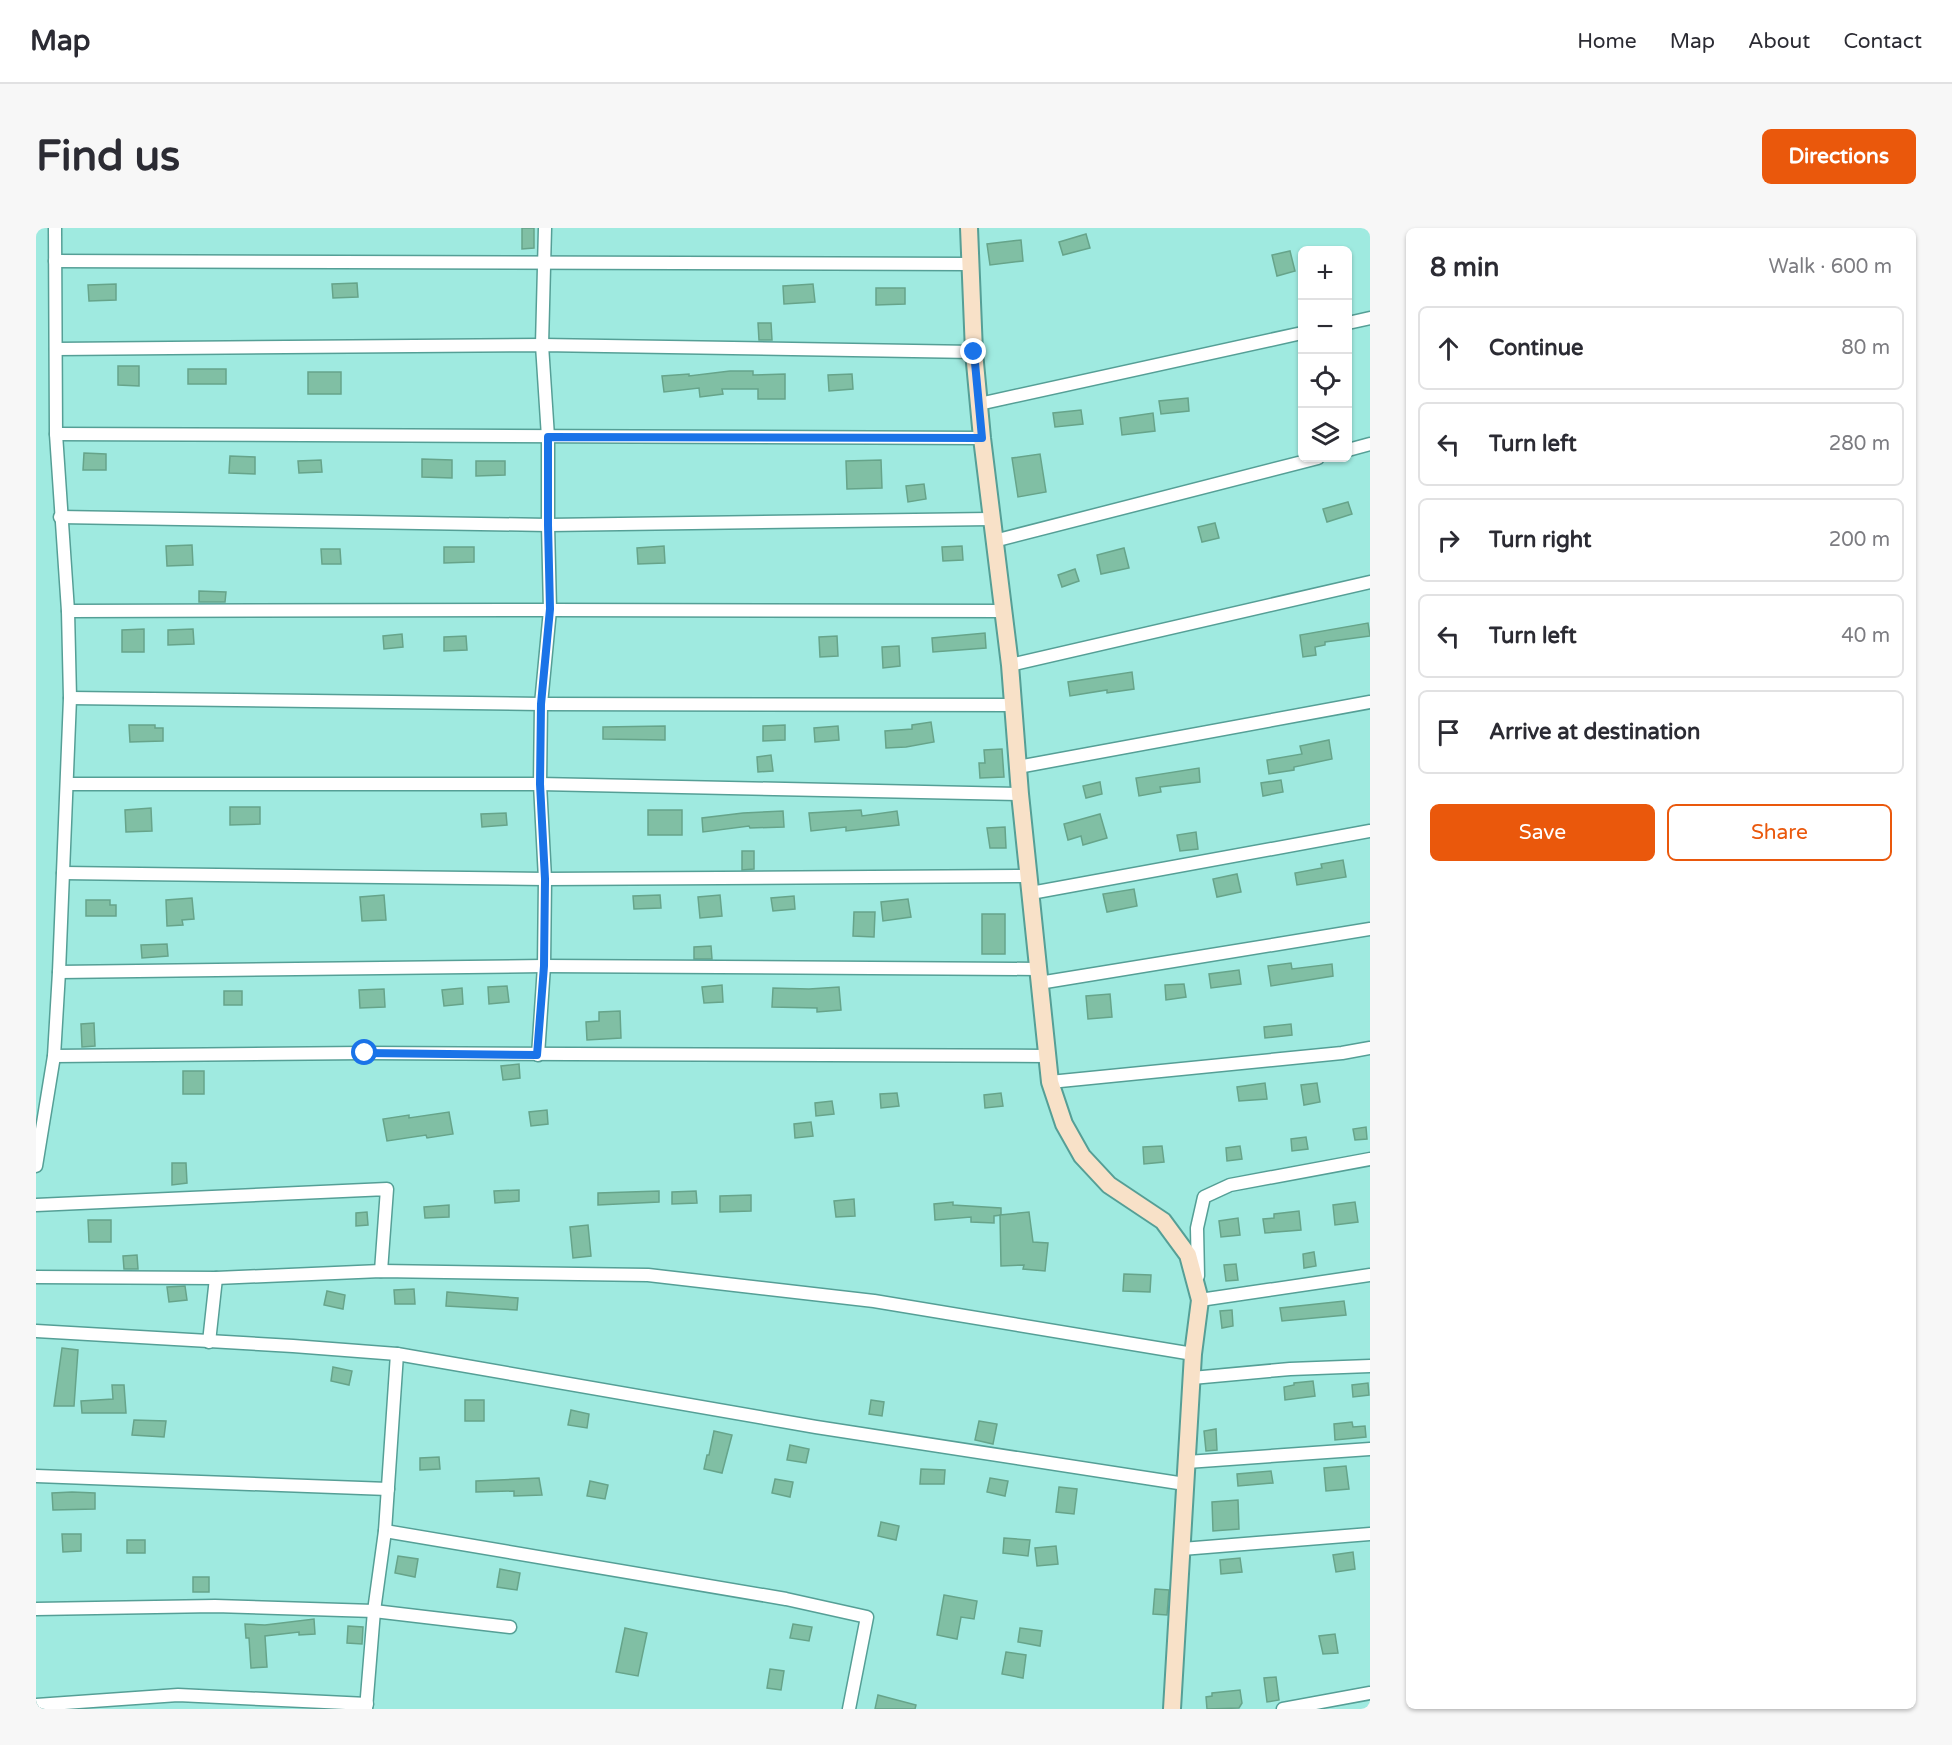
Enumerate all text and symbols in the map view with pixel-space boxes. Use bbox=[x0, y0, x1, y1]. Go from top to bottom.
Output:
text: Map bbox=[30, 24, 90, 58]
text: Home bbox=[1577, 29, 1637, 54]
text: Map bbox=[1670, 29, 1715, 54]
text: About bbox=[1748, 29, 1810, 54]
text: Contact bbox=[1843, 29, 1922, 54]
button: Directions bbox=[1762, 129, 1916, 184]
text: Find us bbox=[36, 131, 180, 182]
map controls bbox=[1298, 246, 1352, 462]
button: + bbox=[1298, 246, 1352, 300]
text: 8 min bbox=[1430, 252, 1499, 283]
text: Walk · 600 m bbox=[1769, 255, 1892, 279]
button: − bbox=[1298, 300, 1352, 354]
icon: ahead bbox=[1432, 332, 1465, 365]
text: Continue bbox=[1489, 335, 1584, 361]
text: 80 m bbox=[1841, 336, 1890, 360]
route end bbox=[960, 338, 986, 364]
button: locate bbox=[1298, 354, 1352, 408]
button: layers bbox=[1298, 408, 1352, 462]
icon: left bbox=[1432, 428, 1465, 461]
text: Turn left bbox=[1489, 431, 1577, 457]
text: 280 m bbox=[1829, 432, 1890, 456]
icon: right bbox=[1432, 524, 1465, 557]
text: Turn right bbox=[1489, 527, 1591, 553]
text: 200 m bbox=[1829, 528, 1890, 552]
icon: left bbox=[1432, 620, 1465, 653]
text: Turn left bbox=[1489, 623, 1577, 649]
text: 40 m bbox=[1841, 624, 1890, 648]
icon: arrive bbox=[1432, 716, 1465, 749]
text: Arrive at destination bbox=[1489, 719, 1700, 745]
button: Save bbox=[1430, 804, 1655, 861]
button: Share bbox=[1667, 804, 1892, 861]
route start bbox=[351, 1039, 377, 1065]

